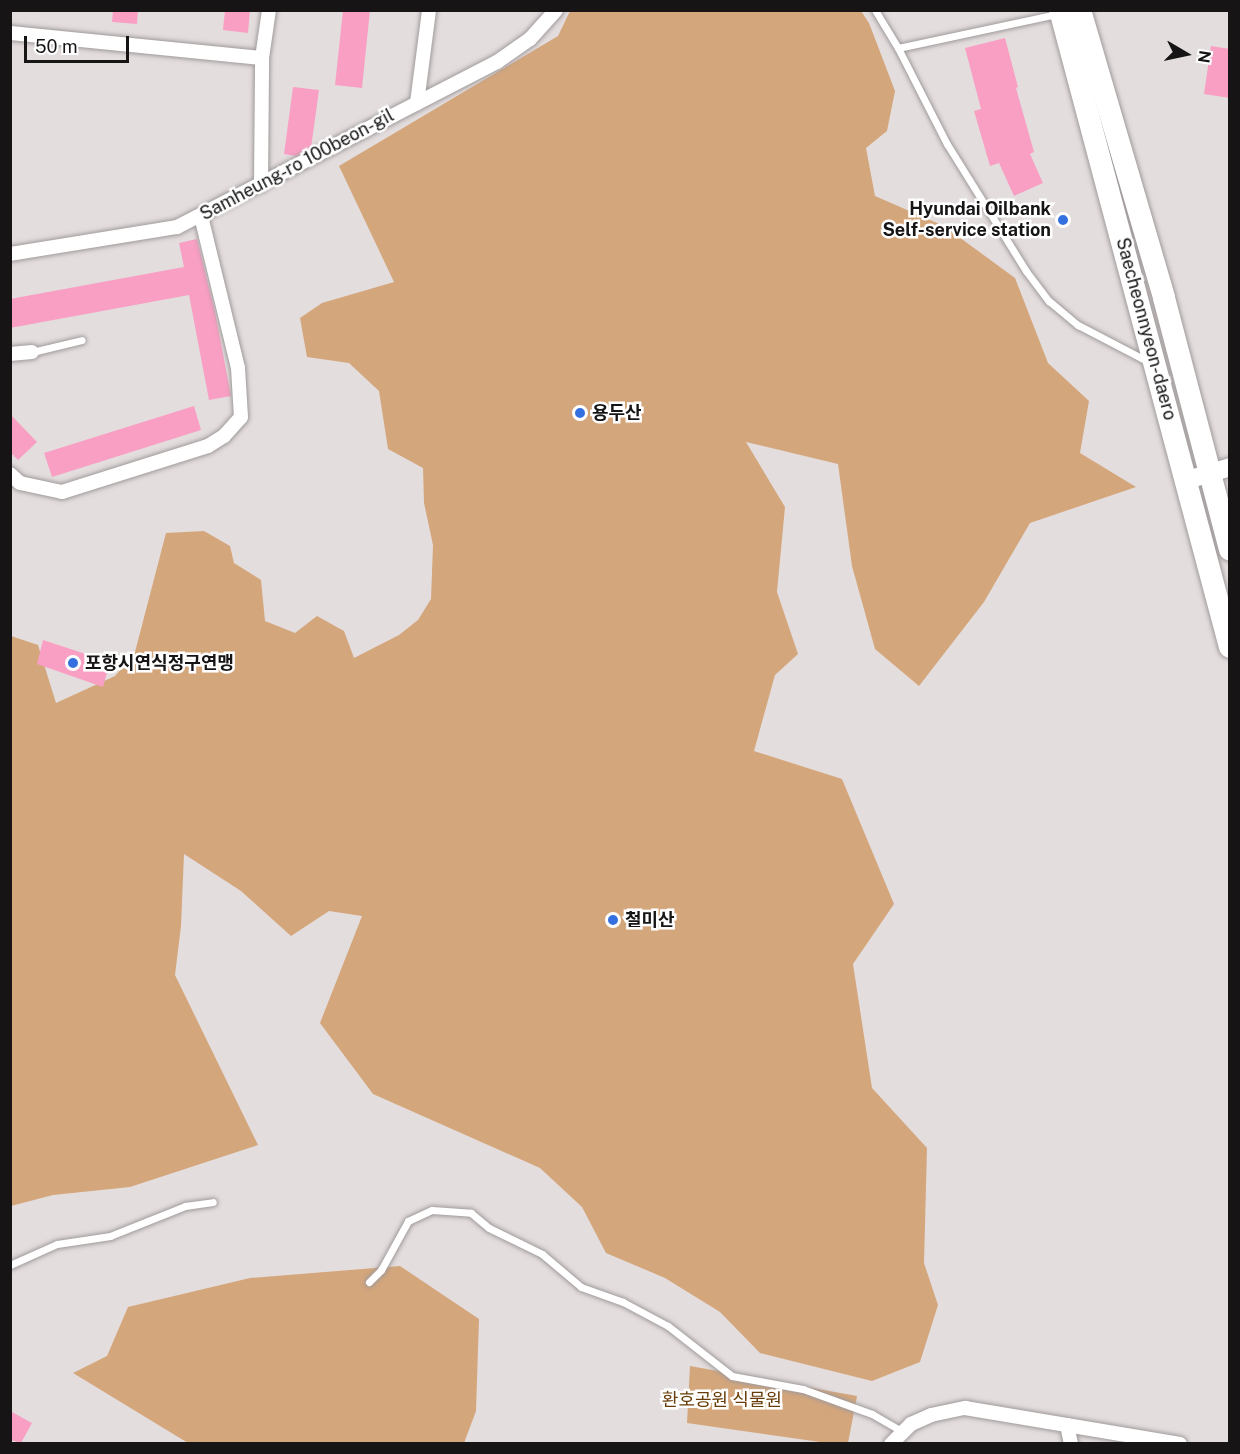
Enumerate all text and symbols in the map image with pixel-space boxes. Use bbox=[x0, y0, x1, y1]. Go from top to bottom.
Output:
scale bar bbox=[27, 24, 132, 62]
north arrow bbox=[1156, 24, 1216, 84]
text: 50 m bbox=[35, 36, 78, 57]
text: N bbox=[1194, 49, 1215, 65]
street label: Samheung-ro 100beon-gil bbox=[196, 105, 398, 225]
place label: Hyundai Oilbank Self-service station bbox=[882, 199, 1051, 242]
marker: Hyundai Oilbank Self-service station bbox=[1056, 213, 1070, 227]
street label: Saecheonnyeon-daero bbox=[1111, 235, 1181, 423]
place label: 용두산 bbox=[592, 402, 642, 424]
marker: 용두산 bbox=[573, 406, 587, 420]
place label: 포항시연식정구연맹 bbox=[85, 652, 234, 674]
marker: 포항시연식정구연맹 bbox=[66, 656, 80, 670]
place label: 철미산 bbox=[625, 909, 675, 931]
marker: 철미산 bbox=[606, 913, 620, 927]
park label: 환호공원 식물원 bbox=[662, 1389, 782, 1411]

